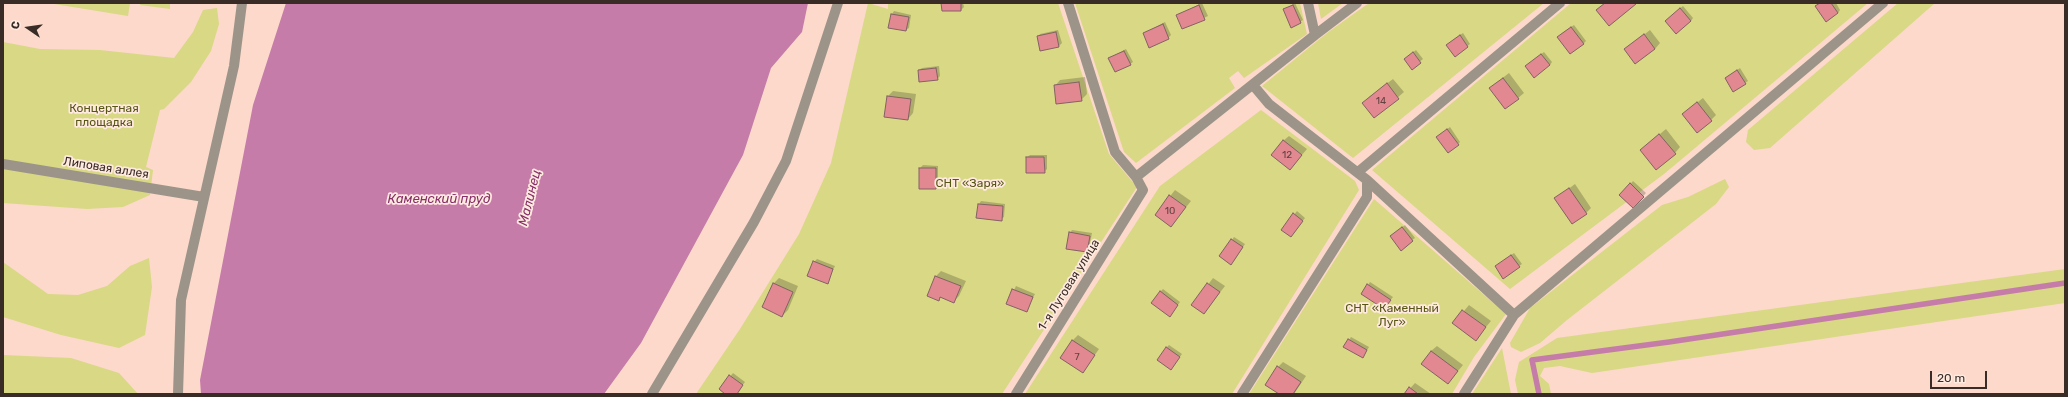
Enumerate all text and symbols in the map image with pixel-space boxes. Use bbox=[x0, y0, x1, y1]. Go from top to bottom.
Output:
north arrow bbox=[8, 8, 48, 48]
text: С bbox=[9, 20, 23, 30]
house number: 14 bbox=[1376, 95, 1386, 107]
park label: Концертная площадка bbox=[69, 102, 139, 130]
house number: 12 bbox=[1282, 149, 1292, 161]
street label: Липовая аллея bbox=[62, 154, 150, 182]
water label: Малинец bbox=[516, 169, 544, 227]
park label: СНТ «Заря» bbox=[936, 177, 1004, 191]
water label: Каменский пруд bbox=[387, 191, 491, 207]
house number: 10 bbox=[1165, 205, 1175, 217]
street label: 1-я Луговая улица bbox=[1035, 237, 1103, 333]
park label: СНТ «Каменный Луг» bbox=[1345, 302, 1439, 330]
house number: 7 bbox=[1074, 351, 1080, 363]
scale bar bbox=[1932, 363, 1989, 389]
text: 20 m bbox=[1937, 371, 1965, 385]

